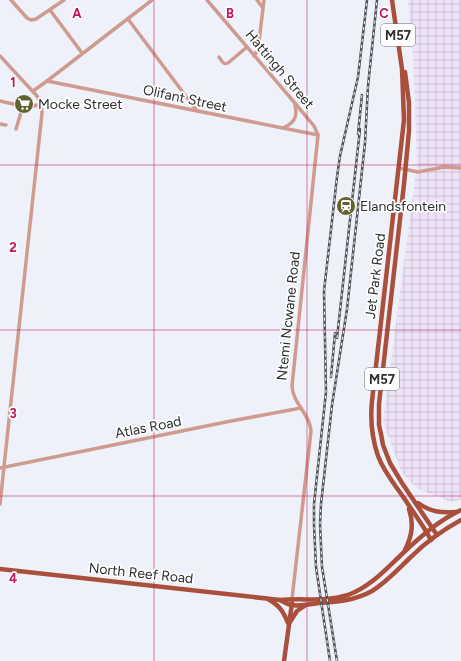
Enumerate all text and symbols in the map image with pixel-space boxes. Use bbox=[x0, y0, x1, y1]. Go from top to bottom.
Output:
text: A bbox=[72, 6, 82, 21]
text: B bbox=[226, 6, 234, 21]
text: C bbox=[379, 6, 389, 21]
road number: M57 bbox=[381, 24, 415, 46]
street label: Hattingh Street bbox=[242, 26, 318, 112]
text: 1 bbox=[10, 75, 16, 90]
street label: Olifant Street bbox=[141, 81, 228, 116]
supermarket icon: Mocke Street bbox=[13, 93, 35, 115]
place label: Mocke Street bbox=[38, 96, 122, 113]
station icon: Elandsfontein bbox=[335, 195, 357, 217]
place label: Elandsfontein bbox=[360, 198, 446, 215]
street label: Jet Park Road bbox=[362, 232, 389, 320]
text: 2 bbox=[9, 240, 17, 255]
street label: Ntemi Ncwane Road bbox=[273, 251, 304, 381]
road number: M57 bbox=[365, 368, 399, 390]
text: 3 bbox=[9, 406, 17, 421]
street label: Atlas Road bbox=[113, 413, 183, 442]
street label: North Reef Road bbox=[88, 560, 194, 587]
text: 4 bbox=[9, 571, 17, 586]

